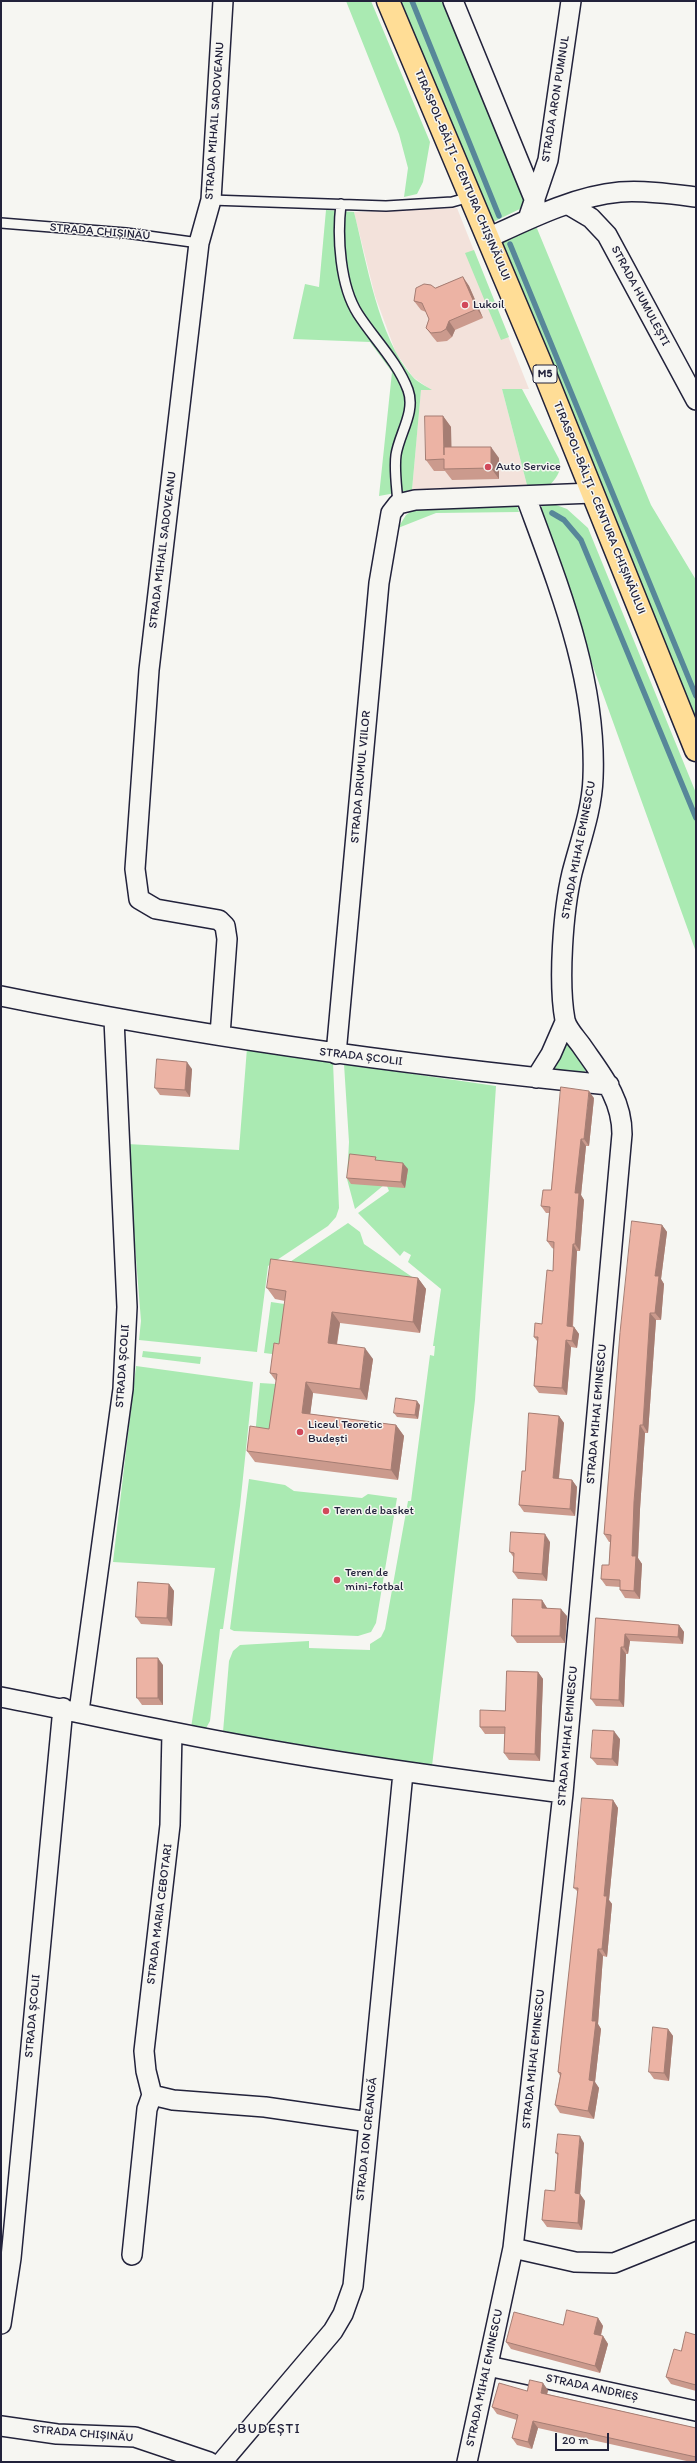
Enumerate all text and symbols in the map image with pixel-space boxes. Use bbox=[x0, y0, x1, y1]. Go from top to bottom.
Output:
street label: STRADA ARON PUMNUL bbox=[539, 35, 573, 163]
street label: STRADA MIHAIL SADOVEANU bbox=[202, 42, 228, 200]
street label: TIRASPOL-BĂLŢI - CENTURA CHIȘINĂULUI bbox=[411, 67, 513, 283]
street label: STRADA CHIȘINĂU bbox=[49, 220, 151, 244]
street label: STRADA HUMULEȘTI bbox=[607, 243, 673, 349]
place label: Lukoil bbox=[473, 298, 504, 312]
marker: Lukoil bbox=[460, 300, 470, 310]
road number: M5 bbox=[533, 365, 557, 383]
street label: TIRASPOL-BĂLŢI - CENTURA CHIȘINĂULUI bbox=[550, 400, 648, 616]
place label: Auto Service bbox=[496, 460, 561, 474]
marker: Auto Service bbox=[483, 462, 493, 472]
street label: STRADA MIHAIL SADOVEANU bbox=[146, 471, 180, 629]
street label: STRADA DRUMUL VIILOR bbox=[348, 710, 374, 844]
street label: STRADA MIHAI EMINESCU bbox=[559, 780, 599, 920]
street label: STRADA ȘCOLII bbox=[319, 1045, 403, 1069]
street label: STRADA ȘCOLII bbox=[113, 1324, 133, 1408]
street label: STRADA MIHAI EMINESCU bbox=[584, 1343, 610, 1485]
place label: Liceul Teoretic Budești bbox=[308, 1418, 382, 1446]
marker: Liceul Teoretic Budești bbox=[295, 1427, 305, 1437]
place label: Teren de basket bbox=[334, 1504, 414, 1518]
marker: Teren de basket bbox=[321, 1506, 331, 1516]
place label: Teren de mini-fotbal bbox=[345, 1566, 403, 1594]
marker: Teren de mini-fotbal bbox=[332, 1575, 342, 1585]
street label: STRADA MIHAI EMINESCU bbox=[555, 1665, 581, 1807]
street label: STRADA MARIA CEBOTARI bbox=[144, 1843, 176, 1985]
street label: STRADA ȘCOLII bbox=[22, 1974, 44, 2058]
street label: STRADA MIHAI EMINESCU bbox=[520, 1988, 548, 2130]
street label: STRADA ION CREANGĂ bbox=[353, 2076, 381, 2202]
street label: STRADA MIHAI EMINESCU bbox=[463, 2308, 507, 2448]
street label: STRADA ANDRIEȘ bbox=[544, 2371, 640, 2405]
district label: BUDEȘTI bbox=[238, 2421, 300, 2437]
street label: STRADA CHIȘINĂU bbox=[32, 2422, 134, 2446]
scale bar bbox=[557, 2425, 611, 2451]
text: 20 m bbox=[562, 2433, 589, 2447]

